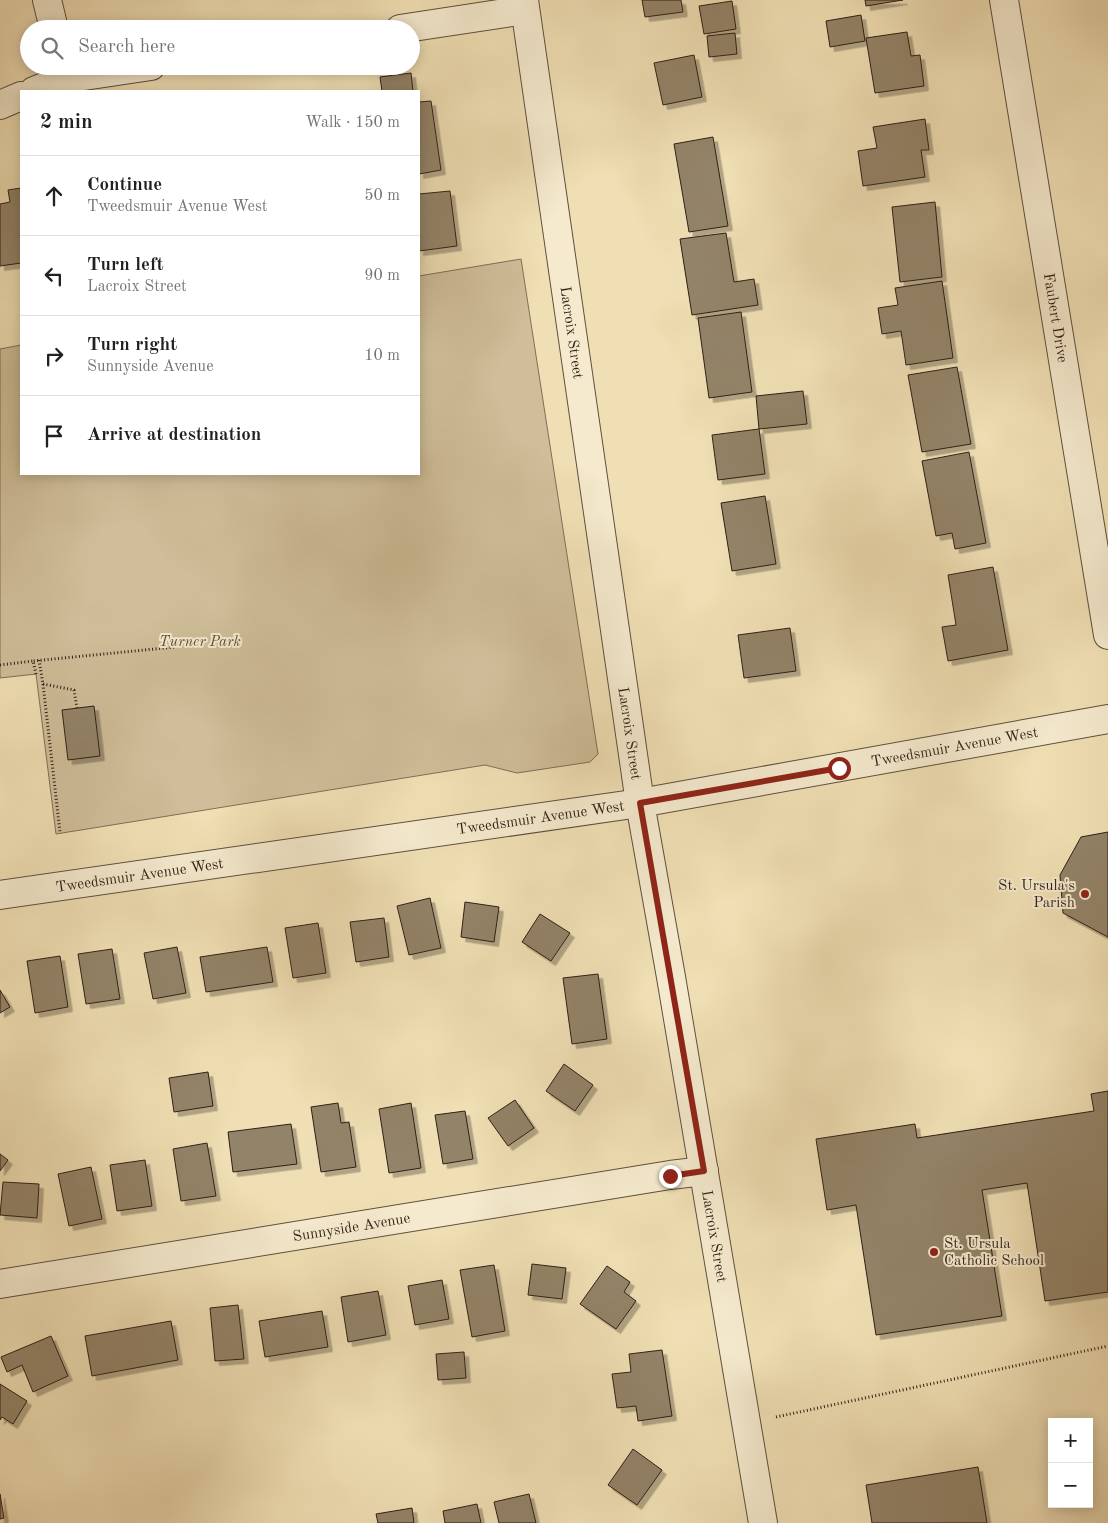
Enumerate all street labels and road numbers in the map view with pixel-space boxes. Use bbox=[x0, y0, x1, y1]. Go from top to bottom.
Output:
street label: Faubert Drive bbox=[1040, 272, 1069, 364]
street label: Lacroix Street bbox=[556, 285, 585, 380]
street label: Lacroix Street bbox=[614, 686, 643, 781]
street label: Tweedsmuir Avenue West bbox=[870, 726, 1039, 770]
street label: Tweedsmuir Avenue West bbox=[456, 799, 626, 838]
street label: Tweedsmuir Avenue West bbox=[55, 857, 225, 896]
street label: Lacroix Street bbox=[698, 1189, 728, 1284]
street label: Sunnyside Avenue bbox=[292, 1211, 412, 1245]

